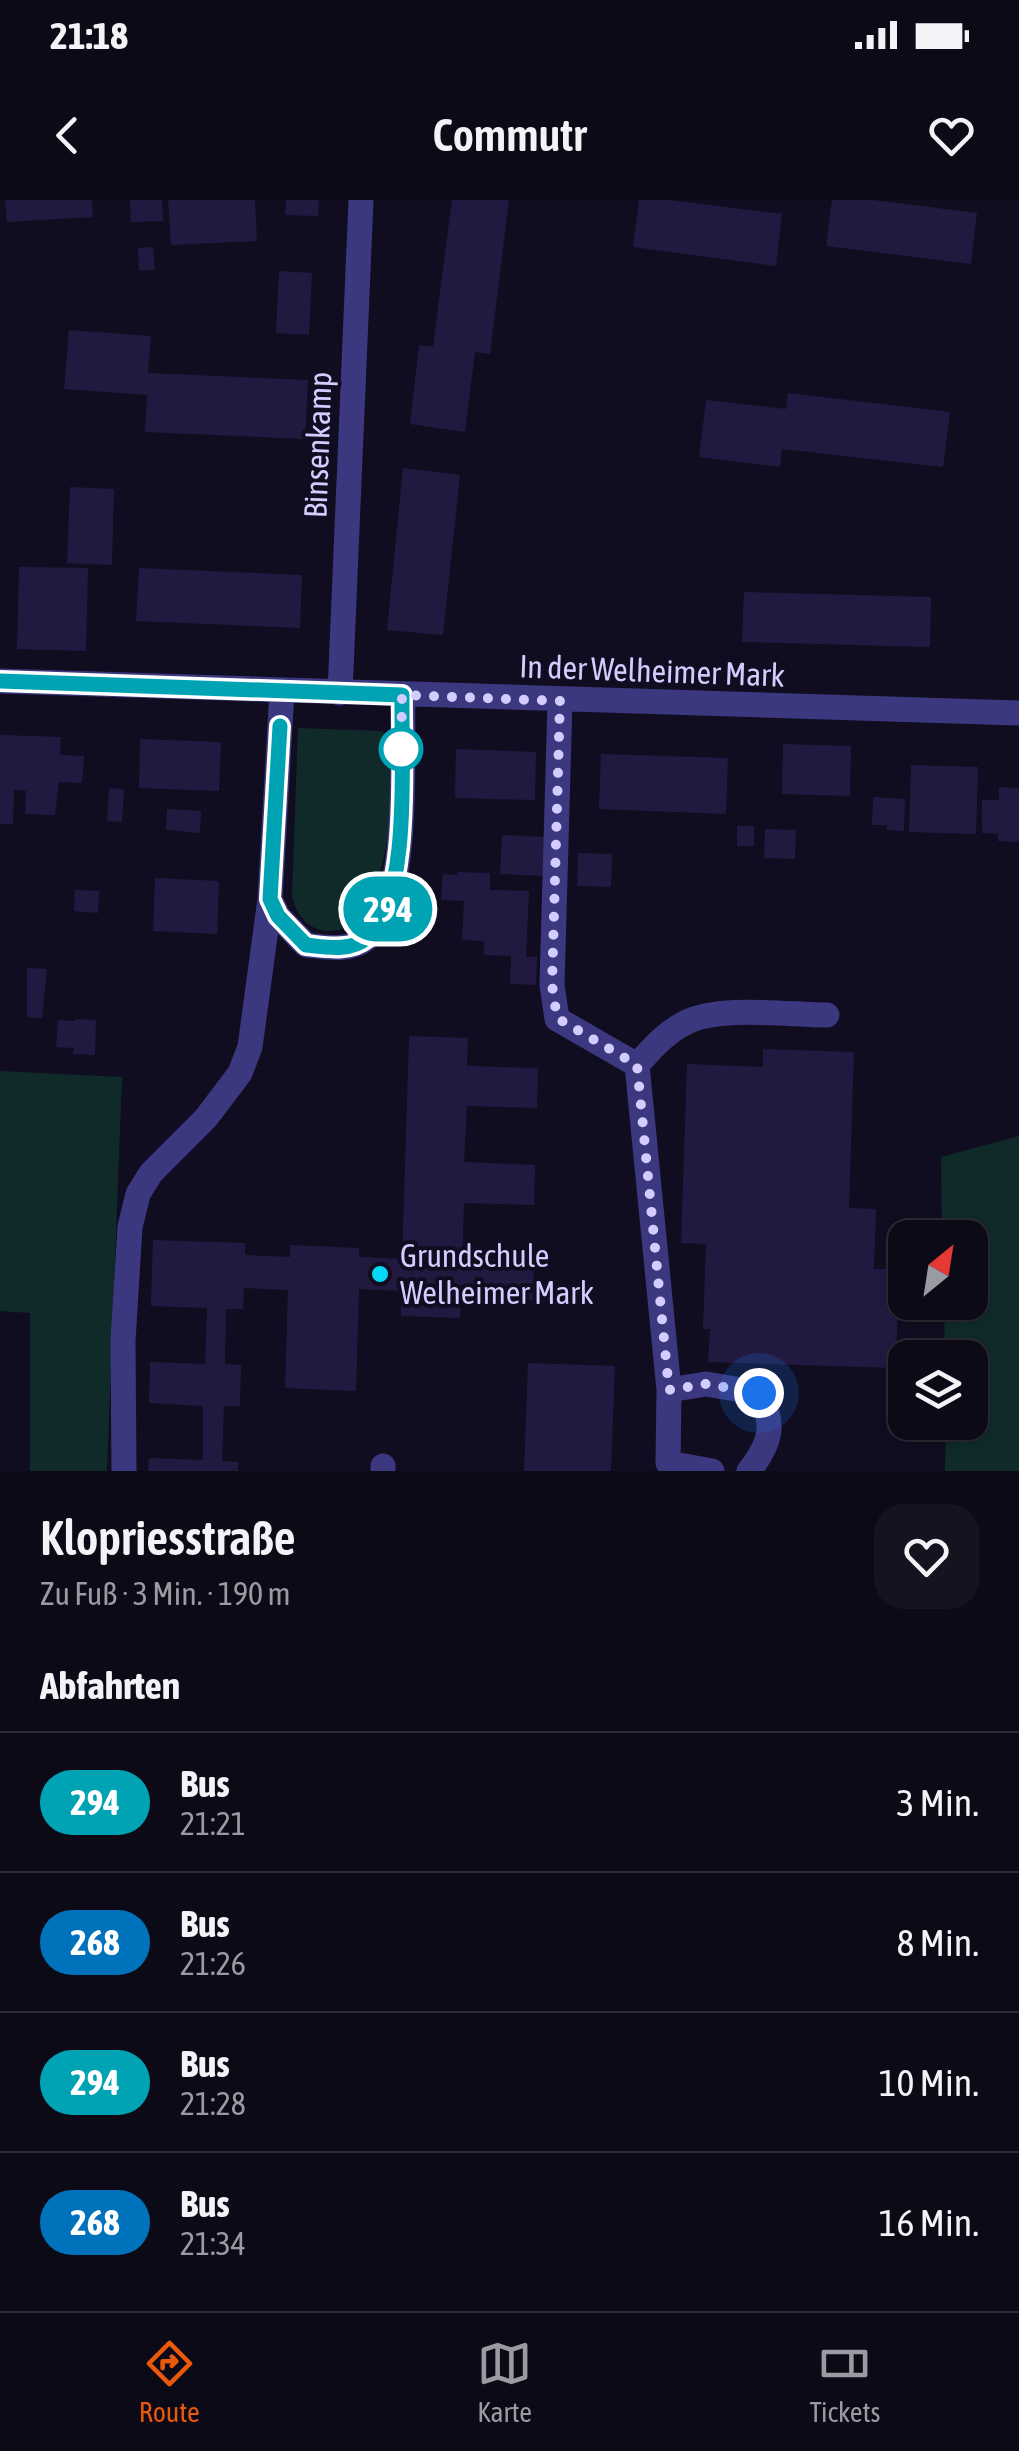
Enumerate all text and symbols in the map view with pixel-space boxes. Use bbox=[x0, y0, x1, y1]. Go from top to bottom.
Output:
text: 21:18 bbox=[50, 14, 128, 57]
icon: back bbox=[40, 108, 95, 163]
icon: heart bbox=[924, 108, 979, 163]
text: Commutr bbox=[432, 109, 587, 161]
street label: Binsenkamp bbox=[296, 371, 339, 519]
street label: In der Welheimer Mark bbox=[519, 647, 785, 694]
unlabelled marker bbox=[380, 728, 422, 770]
line badge: 294 bbox=[330, 876, 446, 942]
text: 294 bbox=[363, 889, 413, 929]
north arrow bbox=[888, 1220, 988, 1320]
map controls bbox=[888, 1220, 988, 1440]
place label: Grundschule Welheimer Mark bbox=[400, 1237, 594, 1311]
marker: Grundschule Welheimer Mark bbox=[369, 1263, 391, 1285]
button: layers bbox=[888, 1340, 988, 1440]
your location bbox=[734, 1368, 784, 1418]
button: heart bbox=[874, 1504, 979, 1609]
text: Klopriesstraße bbox=[40, 1510, 296, 1565]
text: Zu Fuß · 3 Min. · 190 m bbox=[40, 1575, 291, 1612]
text: Abfahrten bbox=[40, 1664, 180, 1707]
text: Bus bbox=[180, 1762, 230, 1805]
text: 3 Min. bbox=[897, 1781, 979, 1824]
text: 294 bbox=[70, 1782, 120, 1822]
text: 21:21 bbox=[180, 1805, 246, 1842]
text: Bus bbox=[180, 1902, 230, 1945]
text: 8 Min. bbox=[897, 1921, 979, 1964]
text: 268 bbox=[70, 1922, 120, 1962]
text: 21:26 bbox=[180, 1945, 246, 1982]
text: Bus bbox=[180, 2042, 230, 2085]
text: 10 Min. bbox=[879, 2061, 979, 2104]
text: 294 bbox=[70, 2062, 120, 2102]
text: 21:28 bbox=[180, 2085, 246, 2122]
text: Bus bbox=[180, 2182, 230, 2225]
text: 16 Min. bbox=[879, 2201, 979, 2244]
text: 268 bbox=[70, 2202, 120, 2242]
text: 21:34 bbox=[180, 2225, 246, 2262]
tab: Route bbox=[139, 2336, 200, 2428]
tab: Karte bbox=[477, 2336, 532, 2428]
tab: Tickets bbox=[809, 2336, 880, 2428]

